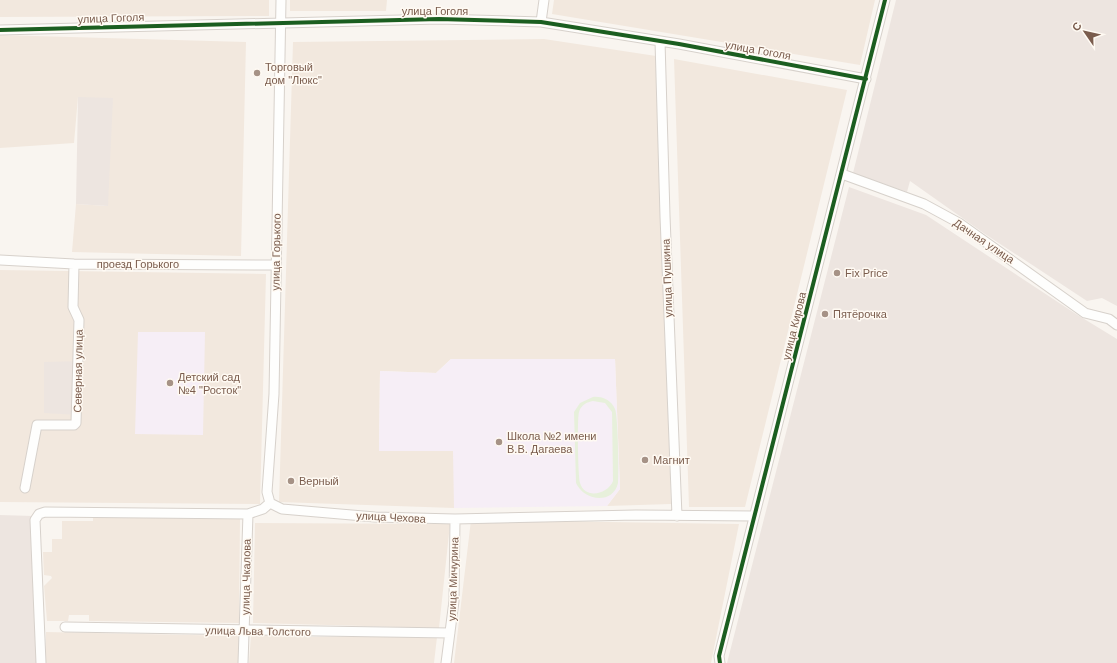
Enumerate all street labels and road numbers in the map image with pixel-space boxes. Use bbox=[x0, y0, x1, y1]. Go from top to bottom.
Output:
street label: улица Гоголя bbox=[402, 5, 468, 17]
street label: улица Гоголя bbox=[77, 11, 145, 25]
street label: улица Гоголя bbox=[724, 38, 792, 62]
street label: улица Горького bbox=[269, 213, 283, 291]
street label: Дачная улица bbox=[951, 216, 1017, 266]
street label: улица Пушкина bbox=[660, 238, 674, 318]
street label: проезд Горького bbox=[97, 258, 179, 270]
street label: улица Кирова bbox=[780, 290, 808, 361]
street label: Северная улица bbox=[71, 328, 85, 413]
street label: улица Чехова bbox=[356, 509, 427, 525]
street label: улица Мичурина bbox=[446, 536, 460, 621]
street label: улица Чкалова bbox=[239, 538, 253, 615]
street label: улица Льва Толстого bbox=[205, 624, 311, 638]

